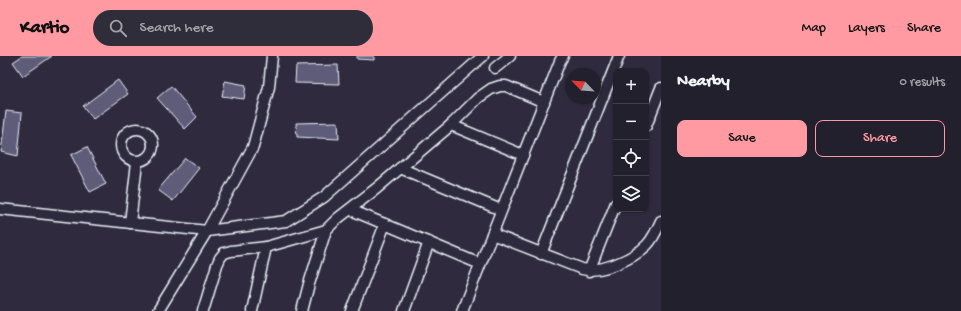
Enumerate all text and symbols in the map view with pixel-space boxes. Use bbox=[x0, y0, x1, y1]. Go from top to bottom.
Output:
search box bbox=[93, 10, 373, 46]
text: Kartio bbox=[20, 17, 69, 40]
icon: search bbox=[107, 17, 129, 39]
text: Search here bbox=[139, 19, 213, 37]
text: Map bbox=[802, 20, 826, 37]
text: Layers bbox=[848, 20, 885, 37]
text: Share bbox=[907, 20, 941, 37]
north arrow bbox=[565, 68, 601, 104]
map controls bbox=[613, 68, 649, 212]
button: + bbox=[613, 68, 649, 104]
text: Nearby bbox=[677, 72, 730, 92]
text: 0 results bbox=[899, 75, 945, 90]
button: − bbox=[613, 104, 649, 140]
button: Save bbox=[677, 120, 807, 157]
button: Share bbox=[815, 120, 945, 157]
button: locate bbox=[613, 140, 649, 176]
button: layers bbox=[613, 176, 649, 212]

